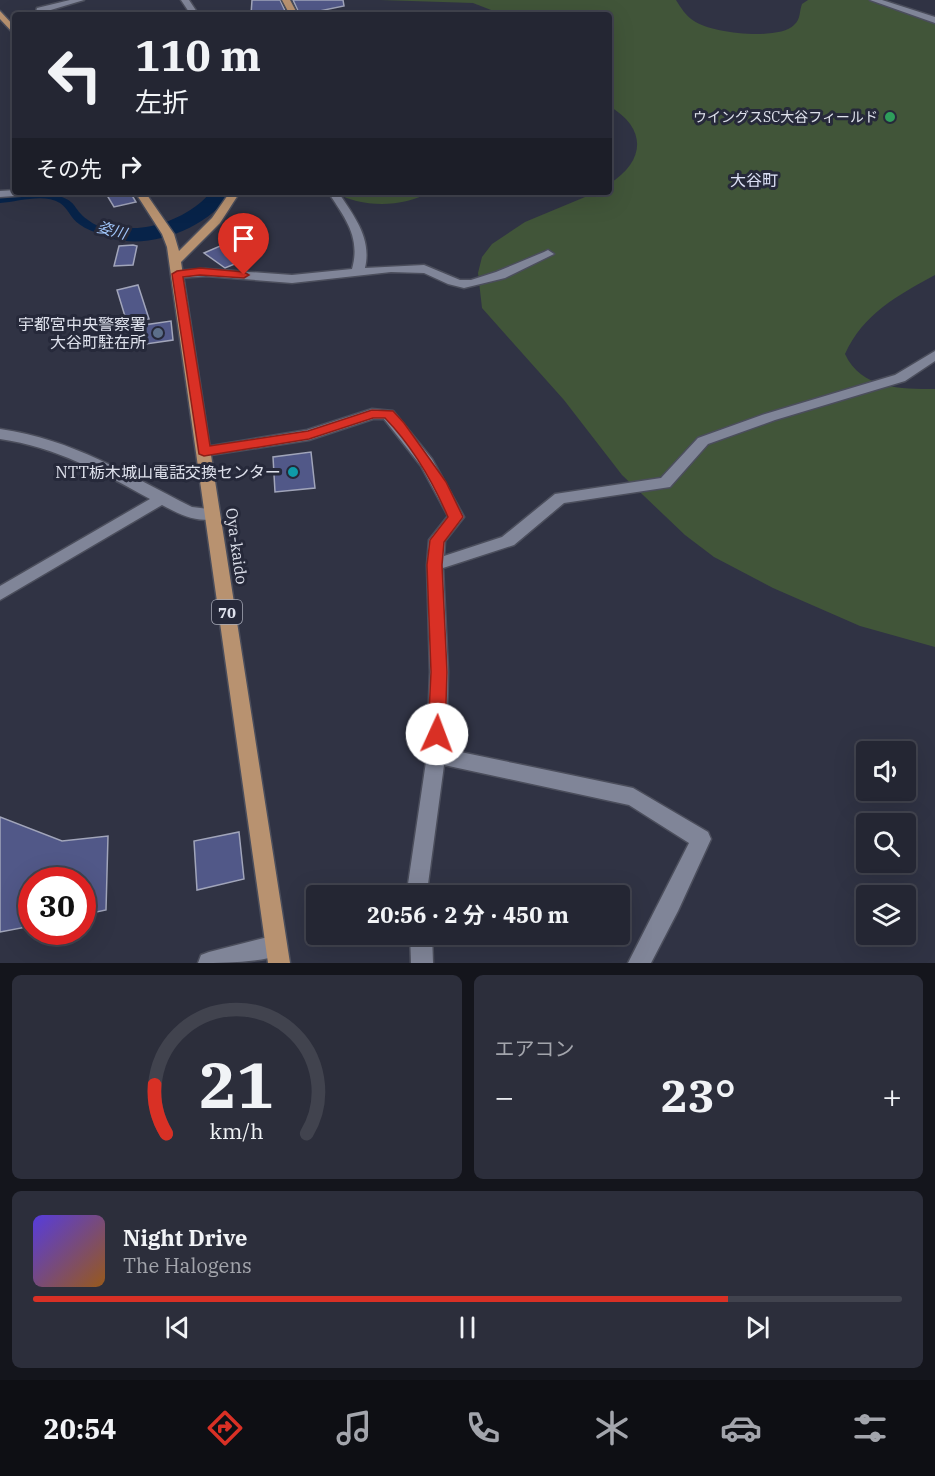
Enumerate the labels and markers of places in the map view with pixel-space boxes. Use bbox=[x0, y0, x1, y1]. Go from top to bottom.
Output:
place label: ウイングスSC大谷フィールド bbox=[693, 108, 878, 126]
marker: ウイングスSC大谷フィールド bbox=[883, 110, 897, 124]
pin bbox=[218, 213, 269, 275]
place label: 宇都宮中央警察署 大谷町駐在所 bbox=[18, 314, 146, 352]
marker: 宇都宮中央警察署 大谷町駐在所 bbox=[151, 326, 165, 340]
place label: NTT栃木城山電話交換センター bbox=[55, 462, 281, 482]
marker: NTT栃木城山電話交換センター bbox=[286, 465, 300, 479]

